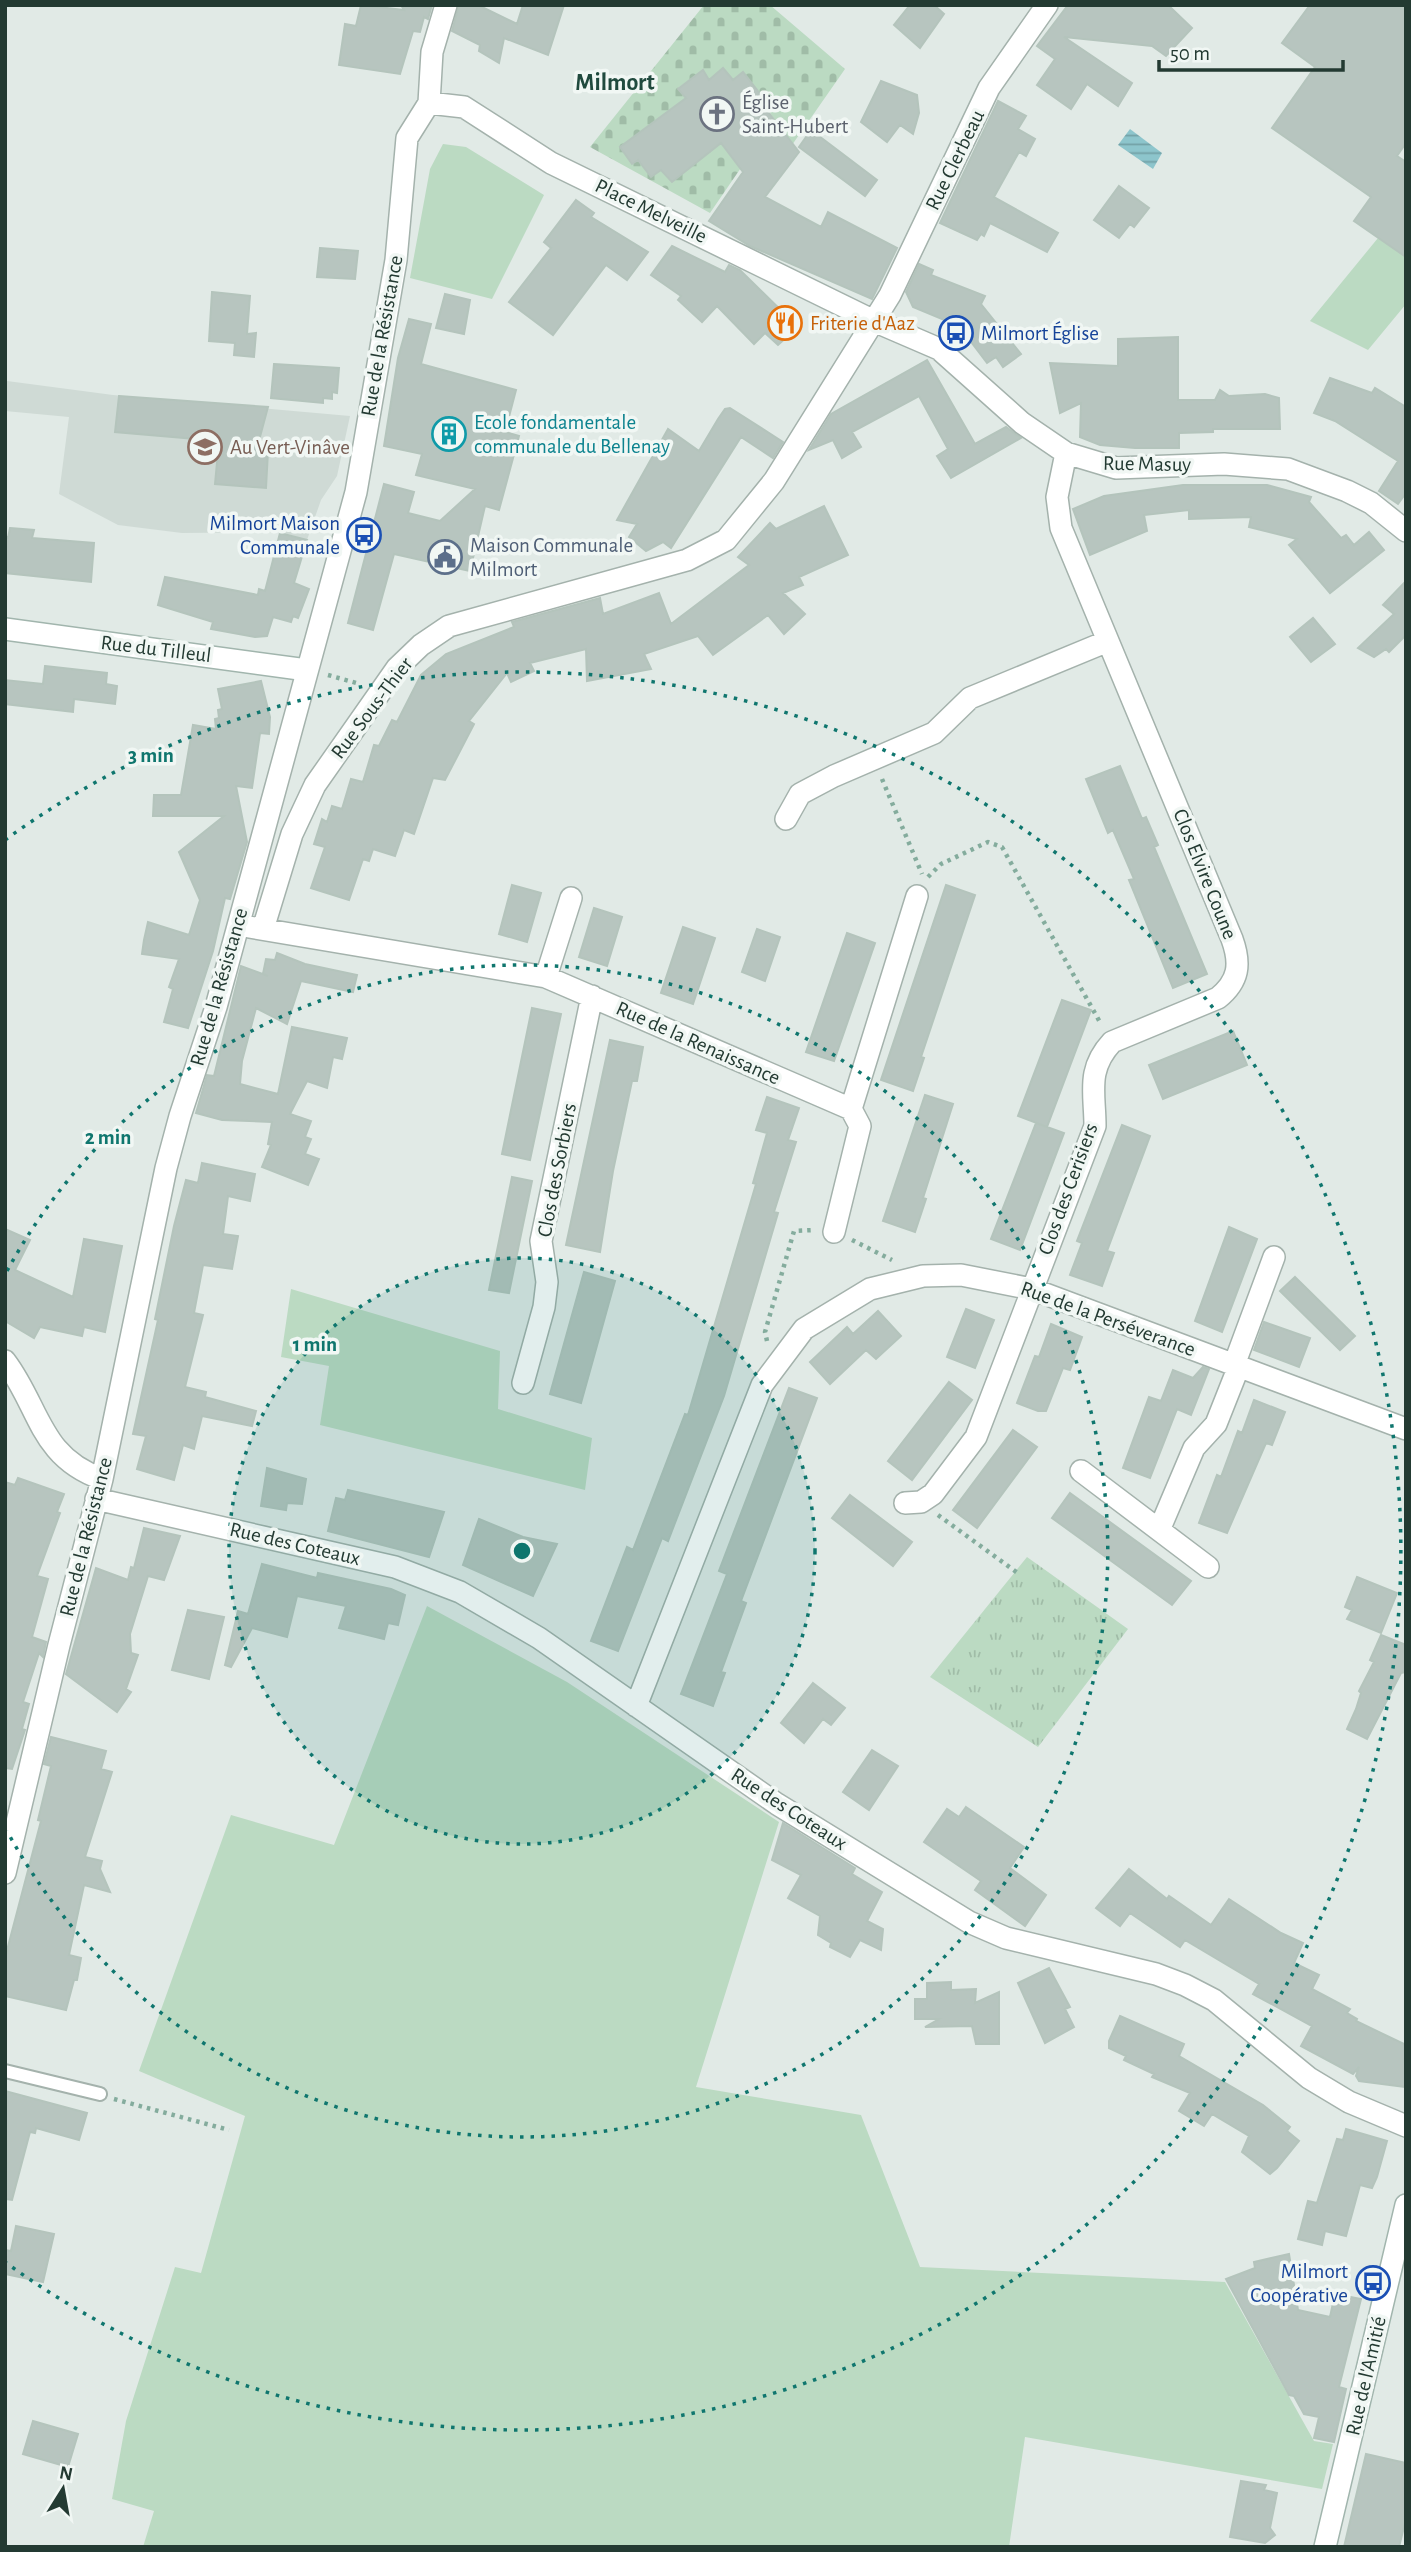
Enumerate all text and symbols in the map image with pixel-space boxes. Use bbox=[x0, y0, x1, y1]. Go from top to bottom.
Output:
scale bar bbox=[1159, 28, 1343, 72]
text: 50 m bbox=[1170, 43, 1210, 64]
district label: Milmort bbox=[575, 71, 655, 95]
place label: Église Saint-Hubert bbox=[742, 90, 848, 137]
church icon: Église Saint-Hubert bbox=[698, 95, 736, 133]
street label: Rue Clerbeau bbox=[922, 106, 988, 213]
street label: Place Melveille bbox=[592, 175, 710, 247]
street label: Rue de la Résistance bbox=[357, 254, 407, 418]
restaurant icon: Friterie d'Aaz bbox=[766, 304, 804, 342]
place label: Friterie d'Aaz bbox=[810, 313, 915, 334]
bus stop icon: Milmort Église bbox=[937, 314, 975, 352]
place label: Milmort Église bbox=[981, 321, 1099, 344]
place label: Ecole fondamentale communale du Bellenay bbox=[474, 412, 670, 457]
building icon: Ecole fondamentale communale du Bellenay bbox=[430, 415, 468, 453]
school or university icon: Au Vert-Vinâve bbox=[186, 428, 224, 466]
place label: Au Vert-Vinâve bbox=[230, 437, 350, 458]
street label: Rue Masuy bbox=[1103, 453, 1191, 475]
place label: Milmort Maison Communale bbox=[209, 513, 340, 558]
bus stop icon: Milmort Maison Communale bbox=[345, 516, 383, 554]
place label: Maison Communale Milmort bbox=[470, 535, 633, 580]
public building icon: Maison Communale Milmort bbox=[426, 538, 464, 576]
street label: Rue du Tilleul bbox=[99, 632, 213, 666]
street label: Rue Sous-Thier bbox=[327, 653, 417, 763]
text: 3 min bbox=[128, 745, 174, 766]
street label: Clos Elvire Coune bbox=[1169, 806, 1241, 942]
street label: Rue de la Résistance bbox=[186, 906, 252, 1068]
street label: Rue de la Renaissance bbox=[613, 997, 783, 1089]
street label: Clos des Sorbiers bbox=[534, 1101, 580, 1239]
street label: Clos des Cerisiers bbox=[1034, 1120, 1102, 1258]
text: 2 min bbox=[85, 1127, 131, 1148]
street label: Rue de la Perséverance bbox=[1018, 1278, 1198, 1360]
text: 1 min bbox=[293, 1334, 337, 1355]
street label: Rue de la Résistance bbox=[56, 1455, 116, 1619]
street label: Rue des Coteaux bbox=[228, 1519, 362, 1569]
centre of rings bbox=[510, 1539, 534, 1563]
street label: Rue des Coteaux bbox=[727, 1764, 851, 1854]
place label: Milmort Coopérative bbox=[1250, 2261, 1348, 2306]
bus stop icon: Milmort Coopérative bbox=[1354, 2264, 1392, 2302]
street label: Rue de l'Amitié bbox=[1342, 2314, 1390, 2438]
north arrow bbox=[28, 2454, 98, 2524]
text: N bbox=[58, 2463, 74, 2484]

